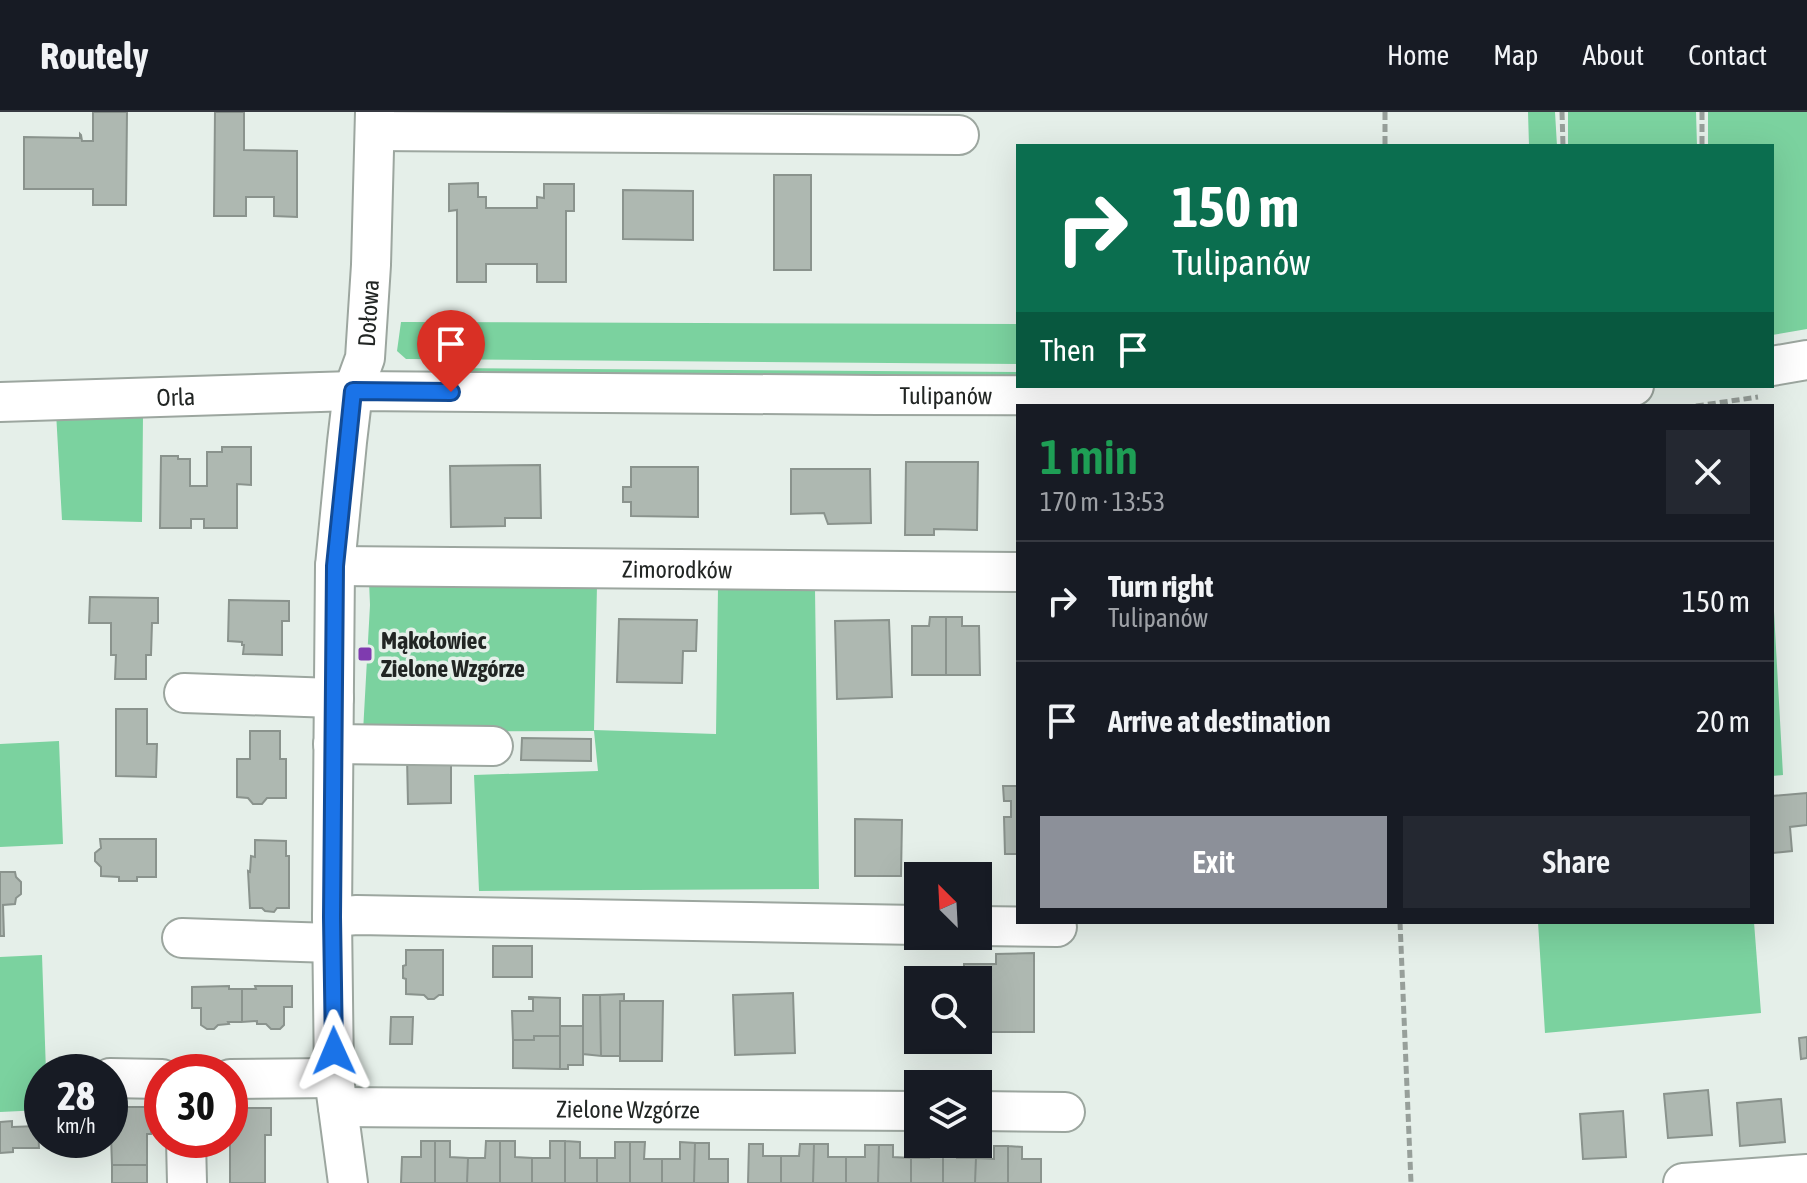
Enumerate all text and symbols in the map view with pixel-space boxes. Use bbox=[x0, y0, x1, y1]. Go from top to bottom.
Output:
text: Routely bbox=[40, 34, 148, 77]
text: Home bbox=[1387, 39, 1449, 71]
text: Map bbox=[1493, 39, 1538, 71]
text: About bbox=[1582, 39, 1644, 71]
text: Contact bbox=[1688, 39, 1767, 71]
text: 150 m bbox=[1172, 175, 1299, 239]
icon: right bbox=[1040, 176, 1144, 280]
text: Tulipanów bbox=[1172, 241, 1311, 283]
street label: Dołowa bbox=[352, 279, 384, 347]
pin bbox=[417, 310, 485, 392]
icon: arrive bbox=[429, 322, 473, 366]
icon: arrive bbox=[1111, 328, 1155, 372]
text: Then bbox=[1040, 333, 1095, 367]
street label: Orla bbox=[156, 382, 196, 411]
street label: Tulipanów bbox=[900, 382, 992, 409]
text: 1 min bbox=[1040, 429, 1138, 484]
button: close bbox=[1666, 430, 1750, 514]
text: 170 m · 13:53 bbox=[1040, 487, 1165, 517]
street label: Zimorodków bbox=[622, 555, 732, 583]
text: Turn right bbox=[1108, 569, 1214, 603]
icon: right bbox=[1040, 579, 1084, 623]
text: 150 m bbox=[1682, 584, 1750, 618]
text: Tulipanów bbox=[1108, 603, 1208, 633]
place label: Mąkołowiec Zielone Wzgórze bbox=[381, 627, 525, 682]
marker: Mąkołowiec Zielone Wzgórze bbox=[356, 645, 374, 663]
icon: arrive bbox=[1040, 699, 1084, 743]
text: Arrive at destination bbox=[1108, 704, 1330, 738]
text: 20 m bbox=[1696, 704, 1750, 738]
button: Exit bbox=[1040, 816, 1387, 908]
button: Share bbox=[1403, 816, 1750, 908]
north arrow bbox=[904, 862, 992, 950]
map controls bbox=[904, 862, 992, 1158]
button: search bbox=[904, 966, 992, 1054]
position arrow bbox=[292, 1009, 376, 1093]
speed limit sign: 30 bbox=[144, 1054, 248, 1158]
button: layers bbox=[904, 1070, 992, 1158]
text: 28 bbox=[57, 1073, 95, 1118]
street label: Zielone Wzgórze bbox=[556, 1095, 700, 1123]
text: km/h bbox=[56, 1114, 96, 1137]

